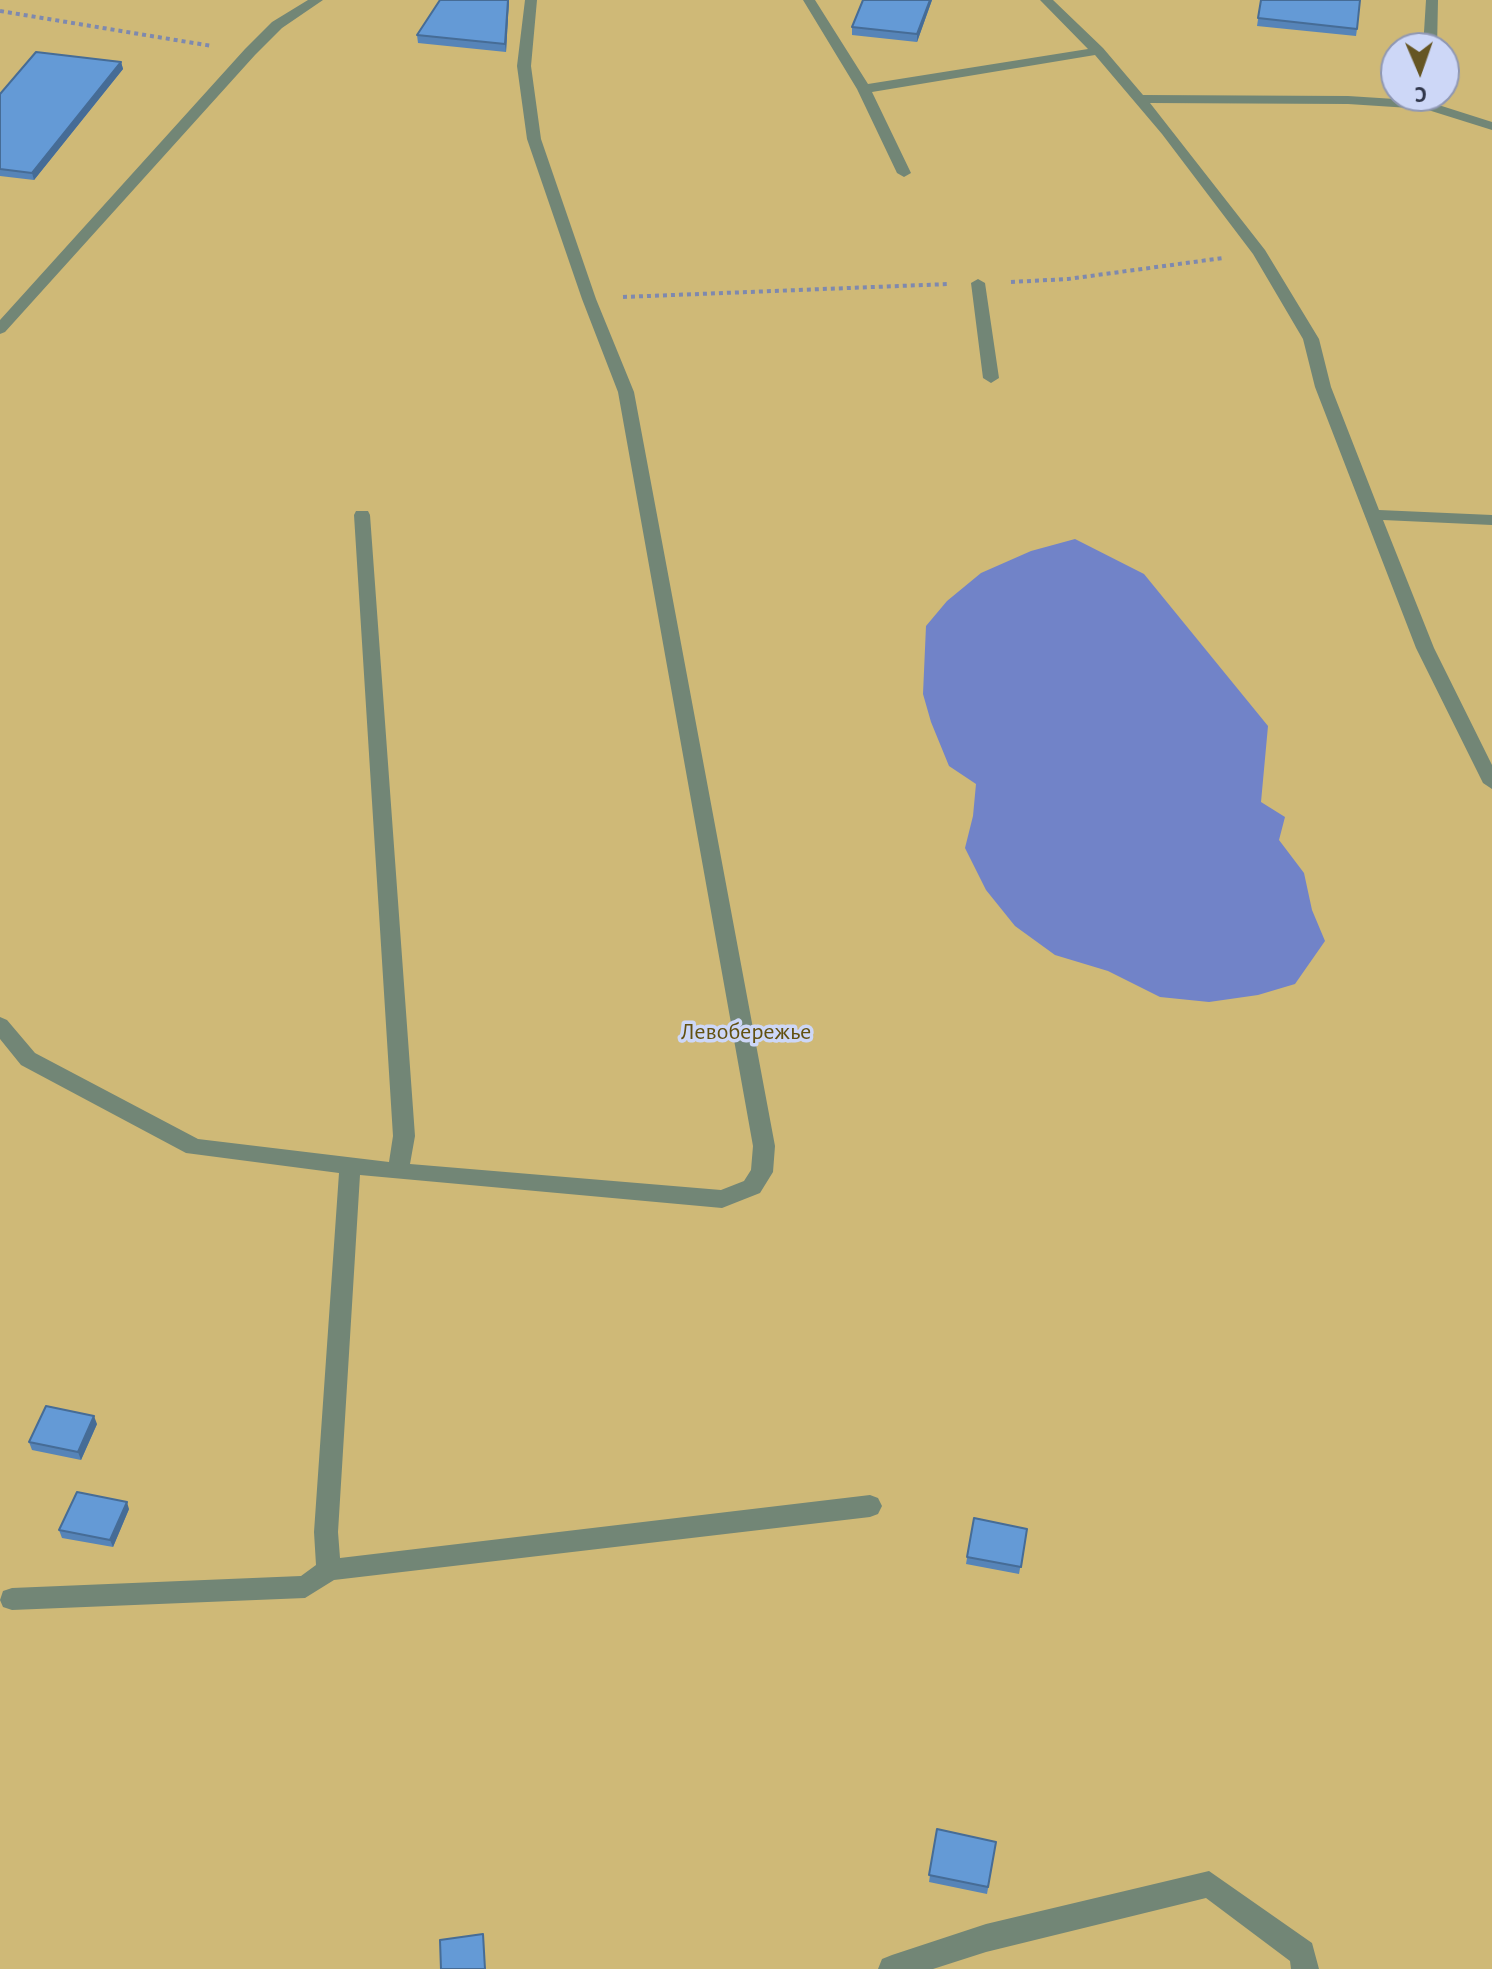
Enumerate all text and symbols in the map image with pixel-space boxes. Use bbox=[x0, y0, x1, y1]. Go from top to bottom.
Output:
north arrow bbox=[1380, 32, 1460, 112]
text: С bbox=[1414, 83, 1427, 105]
park label: Левобережье bbox=[681, 1018, 811, 1046]

